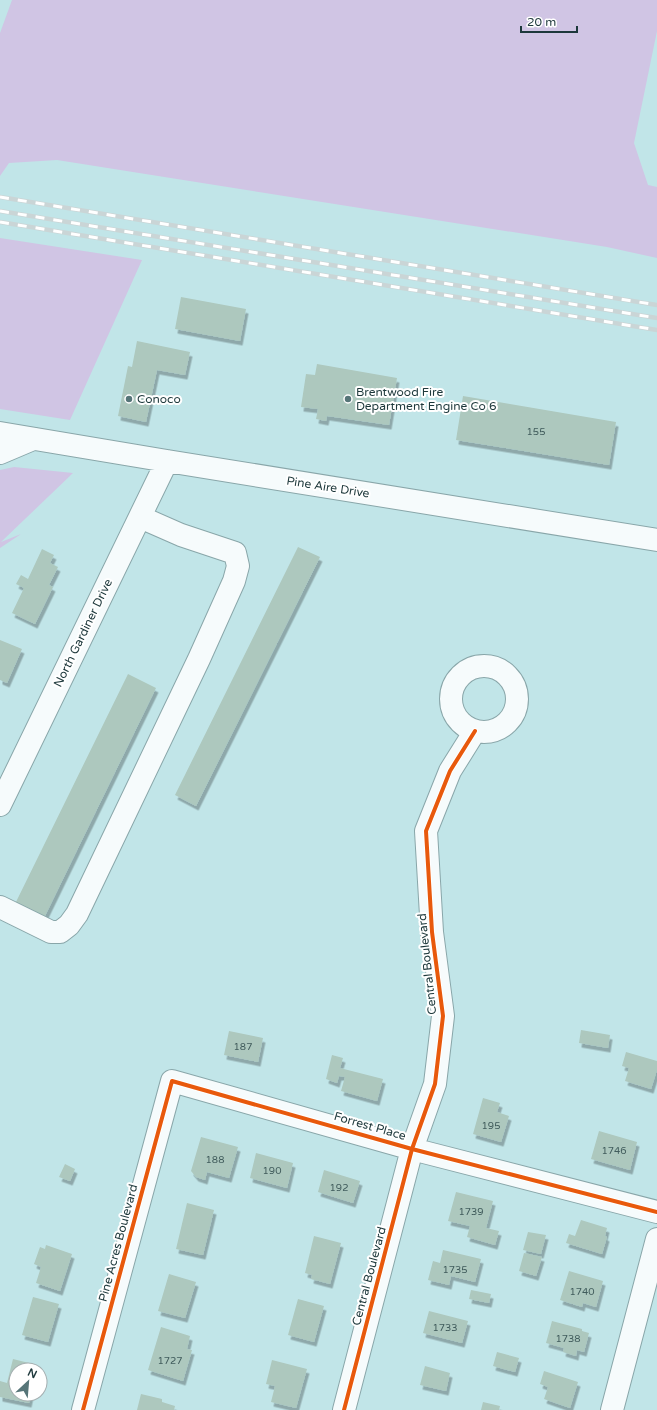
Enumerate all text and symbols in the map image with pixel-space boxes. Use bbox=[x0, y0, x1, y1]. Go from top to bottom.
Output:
scale bar bbox=[521, 8, 577, 34]
text: 20 m bbox=[527, 15, 556, 29]
place label: Brentwood Fire Department Engine Co 6 bbox=[356, 385, 497, 413]
place label: Conoco bbox=[137, 392, 181, 406]
marker: Conoco bbox=[124, 394, 134, 404]
marker: Brentwood Fire Department Engine Co 6 bbox=[343, 394, 353, 404]
house number: 155 bbox=[527, 426, 545, 438]
street label: Pine Aire Drive bbox=[285, 474, 371, 501]
street label: North Gardiner Drive bbox=[51, 576, 115, 689]
street label: Central Boulevard bbox=[415, 913, 439, 1015]
house number: 187 bbox=[234, 1041, 252, 1053]
street label: Forrest Place bbox=[332, 1109, 408, 1143]
house number: 195 bbox=[482, 1120, 500, 1132]
house number: 1746 bbox=[601, 1145, 627, 1157]
house number: 188 bbox=[206, 1154, 224, 1166]
house number: 190 bbox=[263, 1165, 281, 1177]
house number: 192 bbox=[330, 1182, 348, 1194]
street label: Pine Acres Boulevard bbox=[96, 1183, 140, 1303]
house number: 1739 bbox=[458, 1206, 484, 1218]
street label: Central Boulevard bbox=[349, 1225, 389, 1327]
house number: 1735 bbox=[442, 1264, 468, 1276]
house number: 1740 bbox=[569, 1286, 595, 1298]
house number: 1733 bbox=[432, 1322, 458, 1334]
house number: 1738 bbox=[555, 1333, 581, 1345]
house number: 1727 bbox=[157, 1355, 183, 1367]
north arrow bbox=[8, 1362, 48, 1402]
text: N bbox=[25, 1366, 39, 1381]

